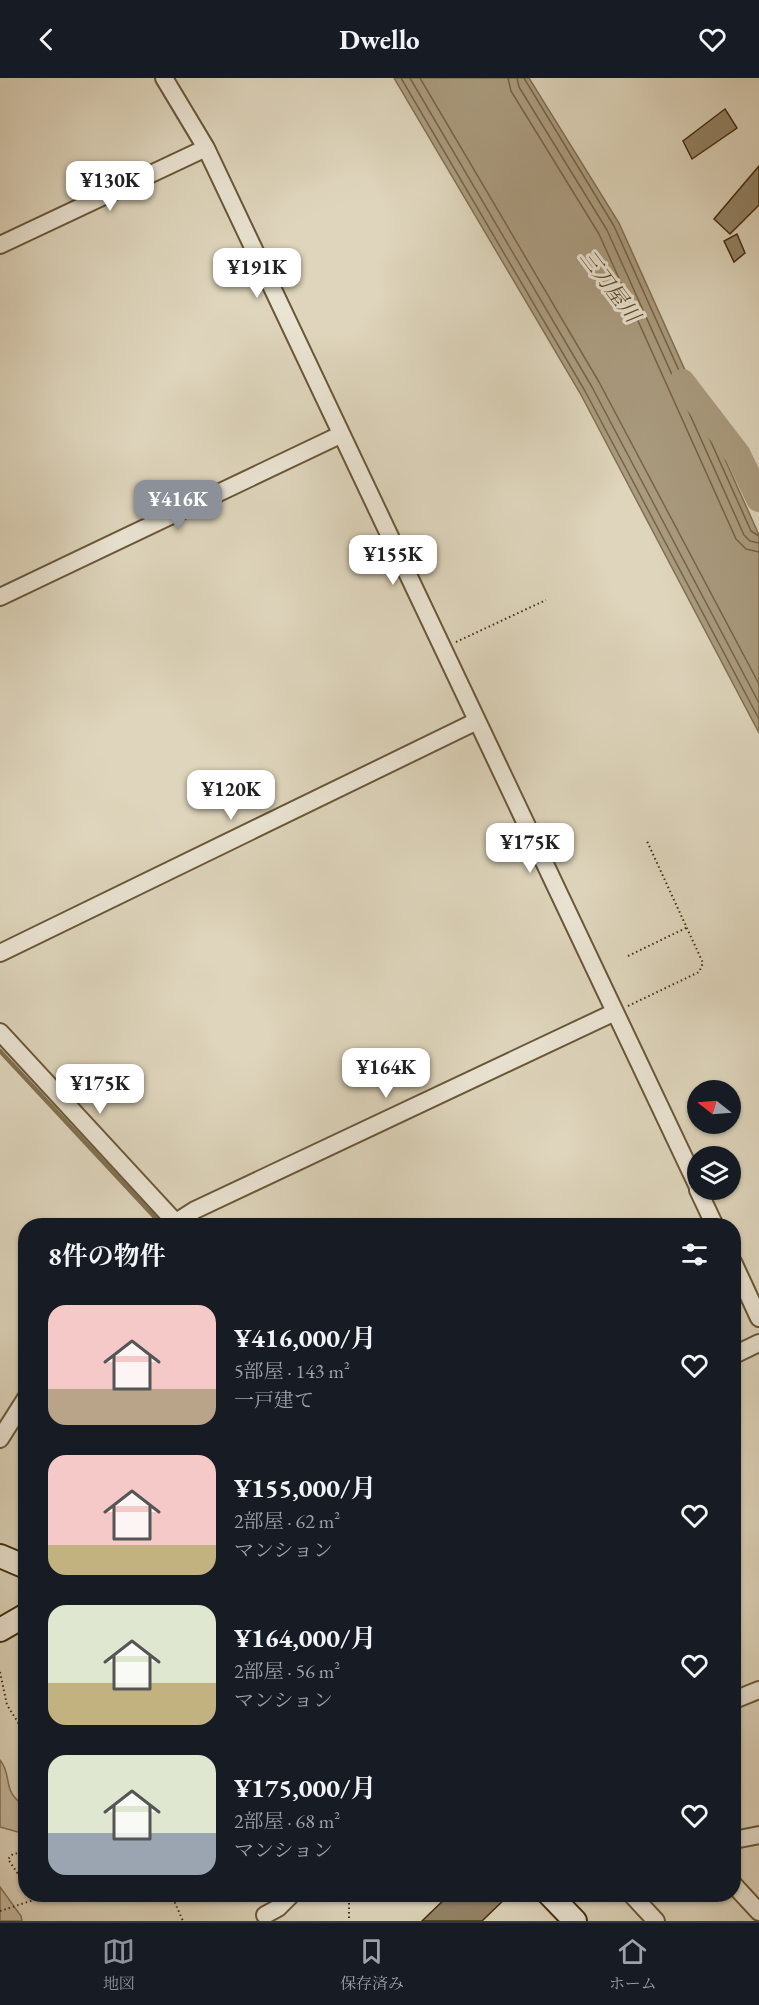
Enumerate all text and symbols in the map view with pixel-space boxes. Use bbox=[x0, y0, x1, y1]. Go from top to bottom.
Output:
text: Dwello bbox=[339, 22, 420, 57]
icon: back bbox=[30, 23, 63, 56]
icon: heart bbox=[696, 23, 729, 56]
pin: ¥130K bbox=[68, 161, 152, 212]
text: ¥130K bbox=[80, 167, 140, 193]
water label: 三刀屋川 bbox=[574, 244, 648, 329]
pin: ¥191K bbox=[215, 248, 299, 299]
text: ¥191K bbox=[227, 254, 287, 280]
pin: ¥416K bbox=[136, 480, 220, 531]
text: ¥416K bbox=[148, 486, 208, 512]
pin: ¥155K bbox=[351, 535, 435, 586]
text: ¥155K bbox=[363, 541, 423, 567]
pin: ¥120K bbox=[189, 770, 273, 821]
text: ¥120K bbox=[201, 776, 261, 802]
pin: ¥175K bbox=[488, 823, 572, 874]
text: ¥175K bbox=[500, 829, 560, 855]
pin: ¥164K bbox=[344, 1048, 428, 1099]
text: ¥164K bbox=[356, 1054, 416, 1080]
pin: ¥175K bbox=[58, 1064, 142, 1115]
text: ¥175K bbox=[70, 1070, 130, 1096]
north arrow bbox=[687, 1080, 741, 1134]
map controls bbox=[687, 1080, 741, 1200]
button: layers bbox=[687, 1146, 741, 1200]
icon: filters bbox=[678, 1238, 711, 1271]
text: 8件の物件 bbox=[48, 1239, 166, 1273]
text: ¥416,000/月 bbox=[234, 1321, 376, 1355]
icon: home bbox=[96, 1329, 168, 1401]
icon: heart bbox=[678, 1349, 711, 1382]
text: 5部屋 · 143 m² bbox=[234, 1358, 350, 1384]
text: 一戸建て bbox=[234, 1387, 314, 1413]
text: ¥155,000/月 bbox=[234, 1471, 376, 1505]
icon: home bbox=[96, 1479, 168, 1551]
icon: heart bbox=[678, 1499, 711, 1532]
text: 2部屋 · 62 m² bbox=[234, 1508, 340, 1534]
text: マンション bbox=[234, 1537, 333, 1563]
text: ¥164,000/月 bbox=[234, 1621, 376, 1655]
icon: home bbox=[96, 1629, 168, 1701]
icon: heart bbox=[678, 1649, 711, 1682]
text: 2部屋 · 56 m² bbox=[234, 1658, 340, 1684]
text: マンション bbox=[234, 1687, 333, 1713]
text: ¥175,000/月 bbox=[234, 1771, 376, 1805]
icon: home bbox=[96, 1779, 168, 1851]
icon: heart bbox=[678, 1799, 711, 1832]
text: 2部屋 · 68 m² bbox=[234, 1808, 340, 1834]
text: マンション bbox=[234, 1837, 333, 1863]
tab: 地図 bbox=[102, 1935, 135, 1994]
tab: 保存済み bbox=[340, 1935, 404, 1994]
tab: ホーム bbox=[609, 1935, 657, 1994]

